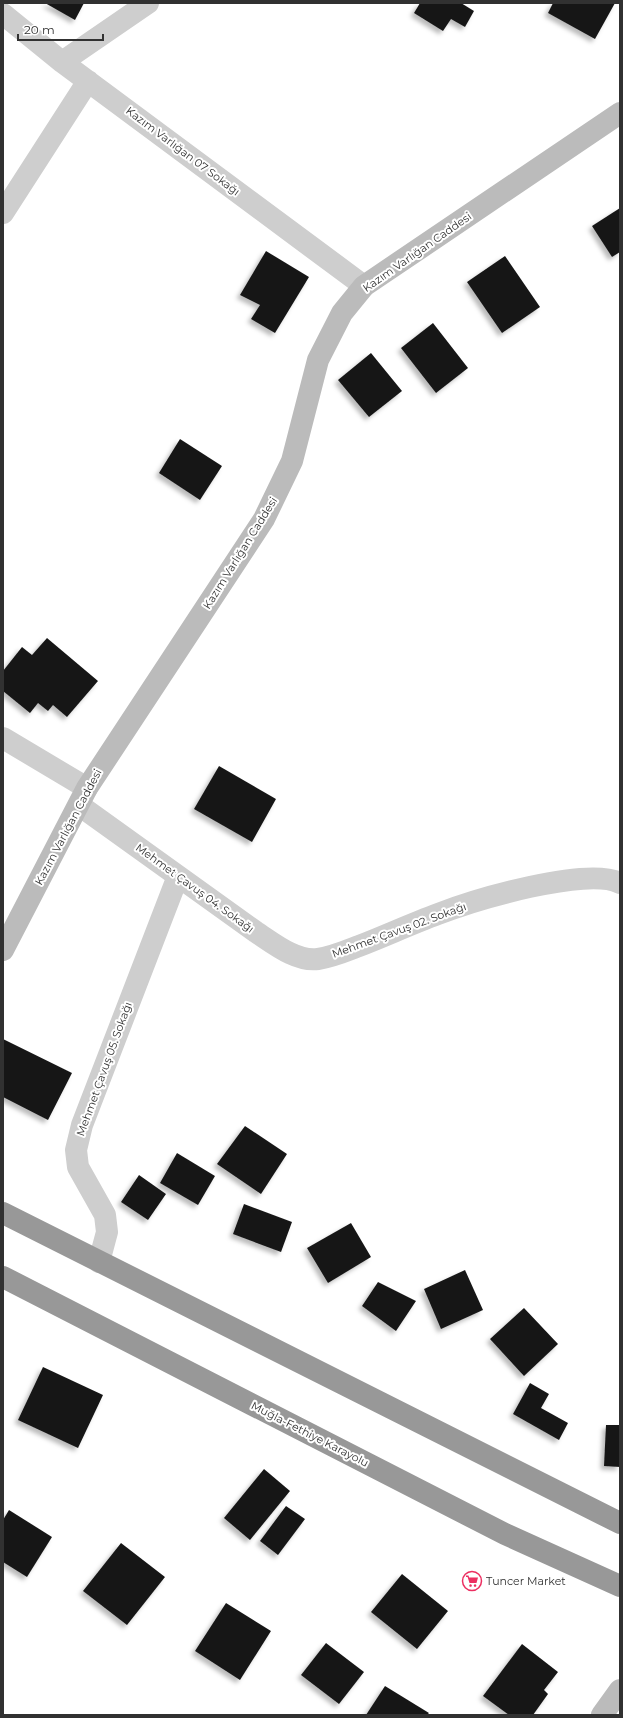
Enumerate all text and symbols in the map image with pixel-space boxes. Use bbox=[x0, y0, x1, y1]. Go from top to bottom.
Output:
scale bar bbox=[18, 16, 103, 42]
text: 20 m bbox=[24, 22, 55, 37]
street label: Kazım Varlığan 07 Sokağı bbox=[123, 104, 243, 198]
street label: Kazım Varlığan Caddesi bbox=[360, 209, 474, 295]
street label: Kazım Varlığan Caddesi bbox=[200, 494, 280, 612]
street label: Kazım Varlığan Caddesi bbox=[31, 766, 105, 887]
street label: Mehmet Çavuş 04. Sokağı bbox=[133, 840, 257, 936]
street label: Mehmet Çavuş 02. Sokağı bbox=[330, 899, 468, 961]
street label: Mehmet Çavuş 05. Sokağı bbox=[73, 1000, 135, 1138]
street label: Muğla-Fethiye Karayolu bbox=[249, 1398, 371, 1470]
supermarket icon: Tuncer Market bbox=[461, 1570, 483, 1592]
place label: Tuncer Market bbox=[486, 1574, 566, 1588]

